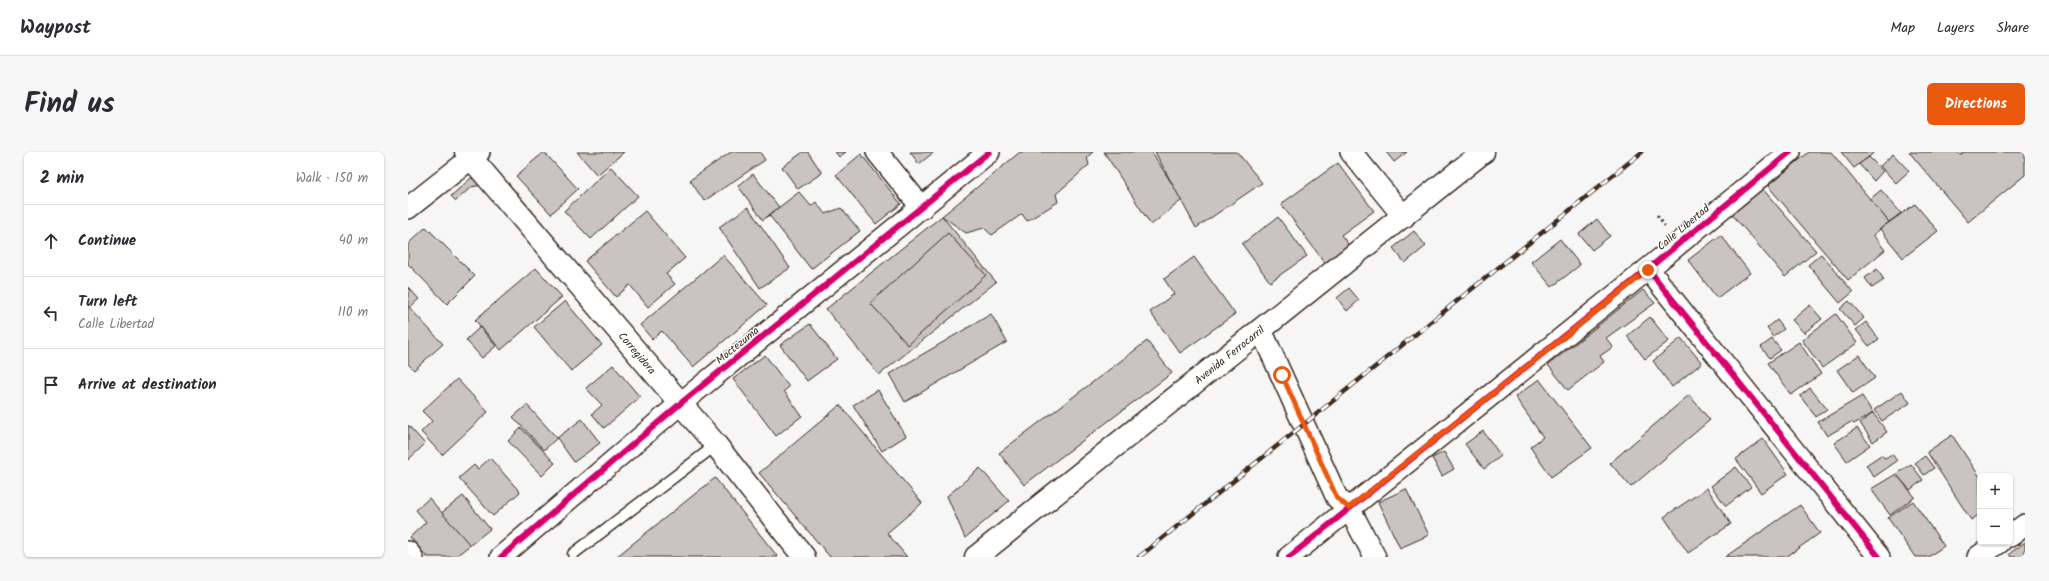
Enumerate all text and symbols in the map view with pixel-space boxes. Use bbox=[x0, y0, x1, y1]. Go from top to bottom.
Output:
text: Waypost bbox=[20, 13, 91, 43]
text: Map bbox=[1891, 17, 1915, 39]
text: Layers bbox=[1937, 17, 1975, 39]
text: Share bbox=[1997, 17, 2029, 39]
text: Find us bbox=[24, 82, 115, 127]
button: Directions bbox=[1927, 83, 2025, 125]
text: 2 min bbox=[40, 165, 84, 192]
text: Walk · 150 m bbox=[296, 168, 368, 189]
street label: Calle Libertad bbox=[1653, 200, 1714, 255]
text: Continue bbox=[78, 229, 136, 253]
icon: ahead bbox=[40, 230, 62, 252]
text: 40 m bbox=[339, 230, 368, 251]
route end bbox=[1639, 261, 1657, 279]
text: Turn left bbox=[78, 290, 138, 314]
icon: left bbox=[40, 302, 62, 324]
text: 110 m bbox=[338, 302, 368, 323]
text: Calle Libertad bbox=[78, 314, 154, 335]
street label: Moctezuma bbox=[712, 322, 763, 369]
street label: Avenida Ferrocarril bbox=[1191, 322, 1269, 389]
street label: Corregidora bbox=[613, 328, 660, 379]
route start bbox=[1273, 366, 1291, 384]
text: Arrive at destination bbox=[78, 373, 217, 397]
icon: arrive bbox=[40, 374, 62, 396]
map controls bbox=[1977, 473, 2013, 545]
button: + bbox=[1977, 473, 2013, 509]
button: − bbox=[1977, 509, 2013, 545]

